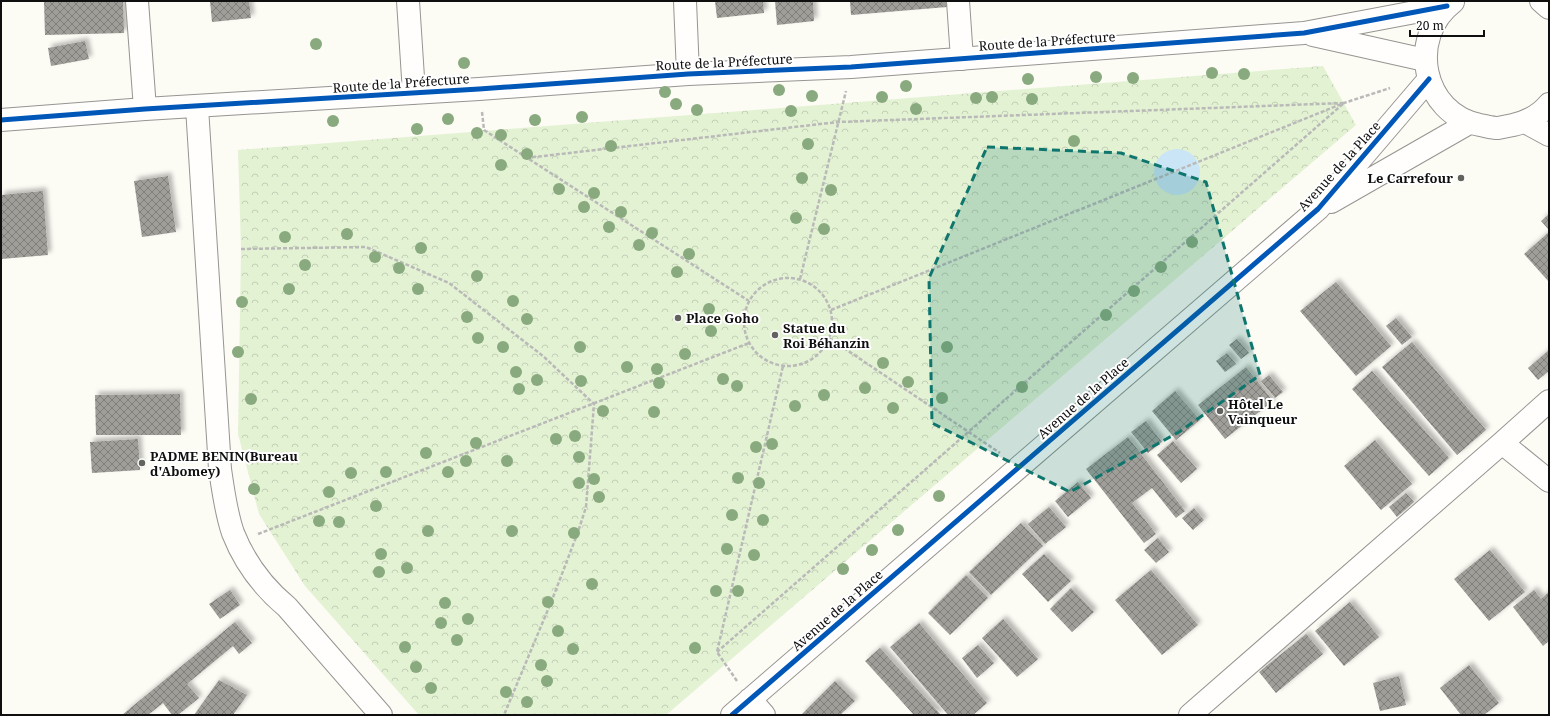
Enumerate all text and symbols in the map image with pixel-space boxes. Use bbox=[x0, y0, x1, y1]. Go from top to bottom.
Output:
scale bar bbox=[1410, 12, 1484, 38]
text: 20 m bbox=[1416, 17, 1444, 34]
street label: Route de la Préfecture bbox=[978, 27, 1116, 55]
street label: Route de la Préfecture bbox=[655, 49, 793, 75]
street label: Route de la Préfecture bbox=[332, 69, 470, 97]
street label: Avenue de la Place bbox=[1294, 117, 1384, 215]
place label: Le Carrefour bbox=[1367, 169, 1453, 187]
marker: Le Carrefour bbox=[1456, 173, 1466, 183]
place label: Place Goho bbox=[686, 309, 759, 327]
marker: Place Goho bbox=[673, 313, 683, 323]
place label: Statue du Roi Béhanzin bbox=[783, 319, 870, 352]
marker: Statue du Roi Béhanzin bbox=[770, 330, 780, 340]
street label: Avenue de la Place bbox=[1034, 353, 1132, 443]
place label: Hôtel Le Vainqueur bbox=[1228, 395, 1298, 428]
marker: Hôtel Le Vainqueur bbox=[1215, 406, 1225, 416]
place label: PADME BENIN(Bureau d'Abomey) bbox=[150, 447, 298, 480]
marker: PADME BENIN(Bureau d'Abomey) bbox=[137, 458, 147, 468]
street label: Avenue de la Place bbox=[788, 565, 886, 655]

